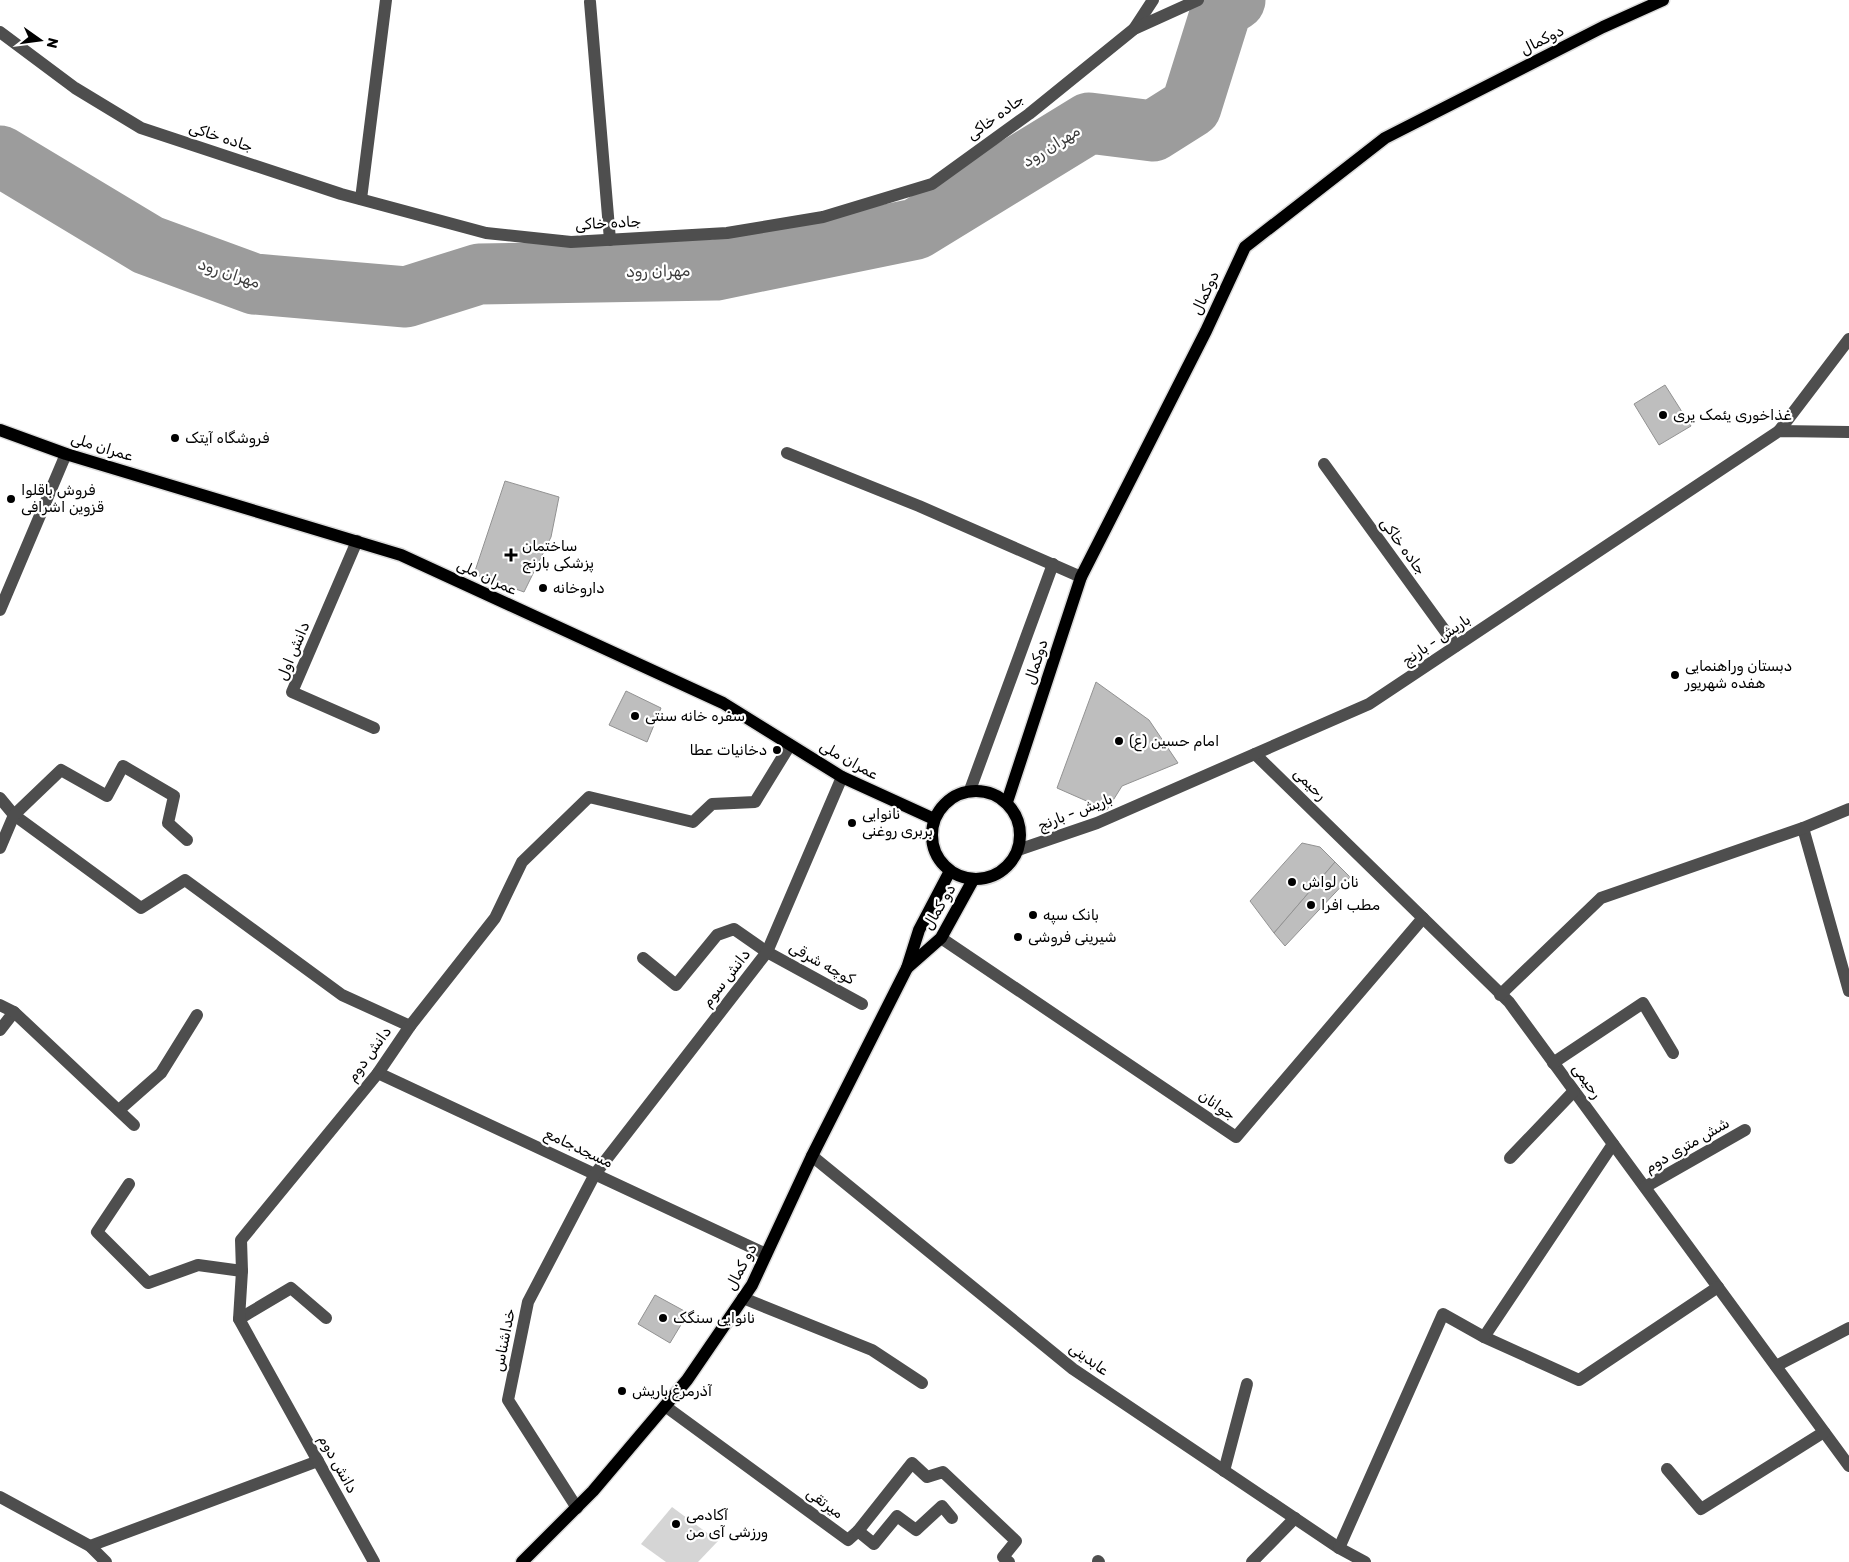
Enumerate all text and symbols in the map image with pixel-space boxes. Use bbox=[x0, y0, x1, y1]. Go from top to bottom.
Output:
north arrow bbox=[15, 15, 65, 65]
street label: دوکمال bbox=[1517, 21, 1567, 59]
text: N bbox=[43, 36, 62, 50]
street label: جاده خاکی bbox=[963, 90, 1027, 144]
street label: جاده خاکی bbox=[187, 118, 255, 156]
water label: مهران رود bbox=[1019, 121, 1084, 172]
street label: جاده خاکی bbox=[575, 212, 641, 234]
water label: مهران رود bbox=[195, 254, 263, 293]
water label: مهران رود bbox=[626, 261, 691, 282]
street label: دوکمال bbox=[1187, 268, 1224, 318]
place label: غذاخوری یئمک یری bbox=[1673, 406, 1792, 424]
marker: غذاخوری یئمک یری bbox=[1657, 409, 1669, 421]
street label: عمران ملی bbox=[69, 429, 135, 465]
place label: فروشگاه آیتک bbox=[185, 429, 269, 448]
marker: فروشگاه آیتک bbox=[169, 432, 181, 444]
place label: فروش باقلوا قزوین اشرافی bbox=[21, 481, 104, 517]
marker: فروش باقلوا قزوین اشرافی bbox=[5, 493, 17, 505]
street label: جاده خاکی bbox=[1376, 514, 1430, 578]
place label: ساختمان پزشکی بارنج bbox=[522, 537, 594, 574]
marker: ساختمان پزشکی بارنج bbox=[504, 548, 518, 562]
street label: عمران ملی bbox=[454, 555, 520, 599]
place label: داروخانه bbox=[553, 579, 605, 598]
marker: داروخانه bbox=[537, 582, 549, 594]
street label: باریش - بارنج bbox=[1398, 611, 1475, 671]
street label: دانش اول bbox=[273, 619, 314, 683]
street label: دوکمال bbox=[1020, 637, 1053, 687]
place label: دبستان وراهنمایی هفده شهریور bbox=[1684, 657, 1792, 692]
marker: دبستان وراهنمایی هفده شهریور bbox=[1669, 669, 1681, 681]
place label: سفره خانه سنتی bbox=[645, 707, 745, 725]
marker: سفره خانه سنتی bbox=[629, 710, 641, 722]
place label: امام حسین (ع) bbox=[1129, 732, 1219, 752]
marker: امام حسین (ع) bbox=[1113, 735, 1125, 747]
street label: عمران ملی bbox=[817, 737, 881, 783]
place label: دخانیات عطا bbox=[689, 741, 767, 759]
marker: دخانیات عطا bbox=[771, 744, 783, 756]
street label: رحیمی bbox=[1290, 764, 1330, 804]
street label: باریش - بارنج bbox=[1035, 789, 1116, 836]
place label: نانوایی بربری روغنی bbox=[862, 805, 933, 841]
marker: نانوایی بربری روغنی bbox=[846, 817, 858, 829]
place label: نان لواش bbox=[1302, 873, 1359, 891]
marker: نان لواش bbox=[1286, 876, 1298, 888]
street label: دو کمال bbox=[918, 881, 960, 934]
place label: مطب افرا bbox=[1321, 896, 1380, 914]
marker: مطب افرا bbox=[1305, 899, 1317, 911]
place label: بانک سپه bbox=[1043, 906, 1099, 925]
marker: بانک سپه bbox=[1027, 909, 1039, 921]
place label: شیرینی فروشی bbox=[1028, 928, 1117, 947]
marker: شیرینی فروشی bbox=[1012, 931, 1024, 943]
street label: کوچه شرقی bbox=[786, 938, 858, 988]
street label: دانش سوم bbox=[698, 946, 755, 1011]
street label: دانش دوم bbox=[343, 1023, 396, 1086]
street label: رحیمی bbox=[1568, 1060, 1606, 1102]
street label: جوانان bbox=[1195, 1086, 1239, 1124]
street label: شش متری دوم bbox=[1642, 1114, 1733, 1177]
street label: مسجدجامع bbox=[541, 1124, 616, 1173]
street label: دو کمال bbox=[721, 1241, 762, 1294]
street label: خداشناس bbox=[489, 1307, 519, 1373]
place label: نانوایی سنگک bbox=[673, 1309, 755, 1327]
marker: نانوایی سنگک bbox=[657, 1312, 669, 1324]
street label: عابدینی bbox=[1066, 1339, 1112, 1379]
place label: آذرمرغ باریش bbox=[632, 1382, 713, 1402]
marker: آذرمرغ باریش bbox=[616, 1385, 628, 1397]
street label: دانش دوم bbox=[314, 1432, 361, 1497]
street label: میرتقی bbox=[803, 1484, 847, 1522]
place label: آکادمی ورزشی آی من bbox=[686, 1506, 768, 1542]
marker: آکادمی ورزشی آی من bbox=[670, 1518, 682, 1530]

